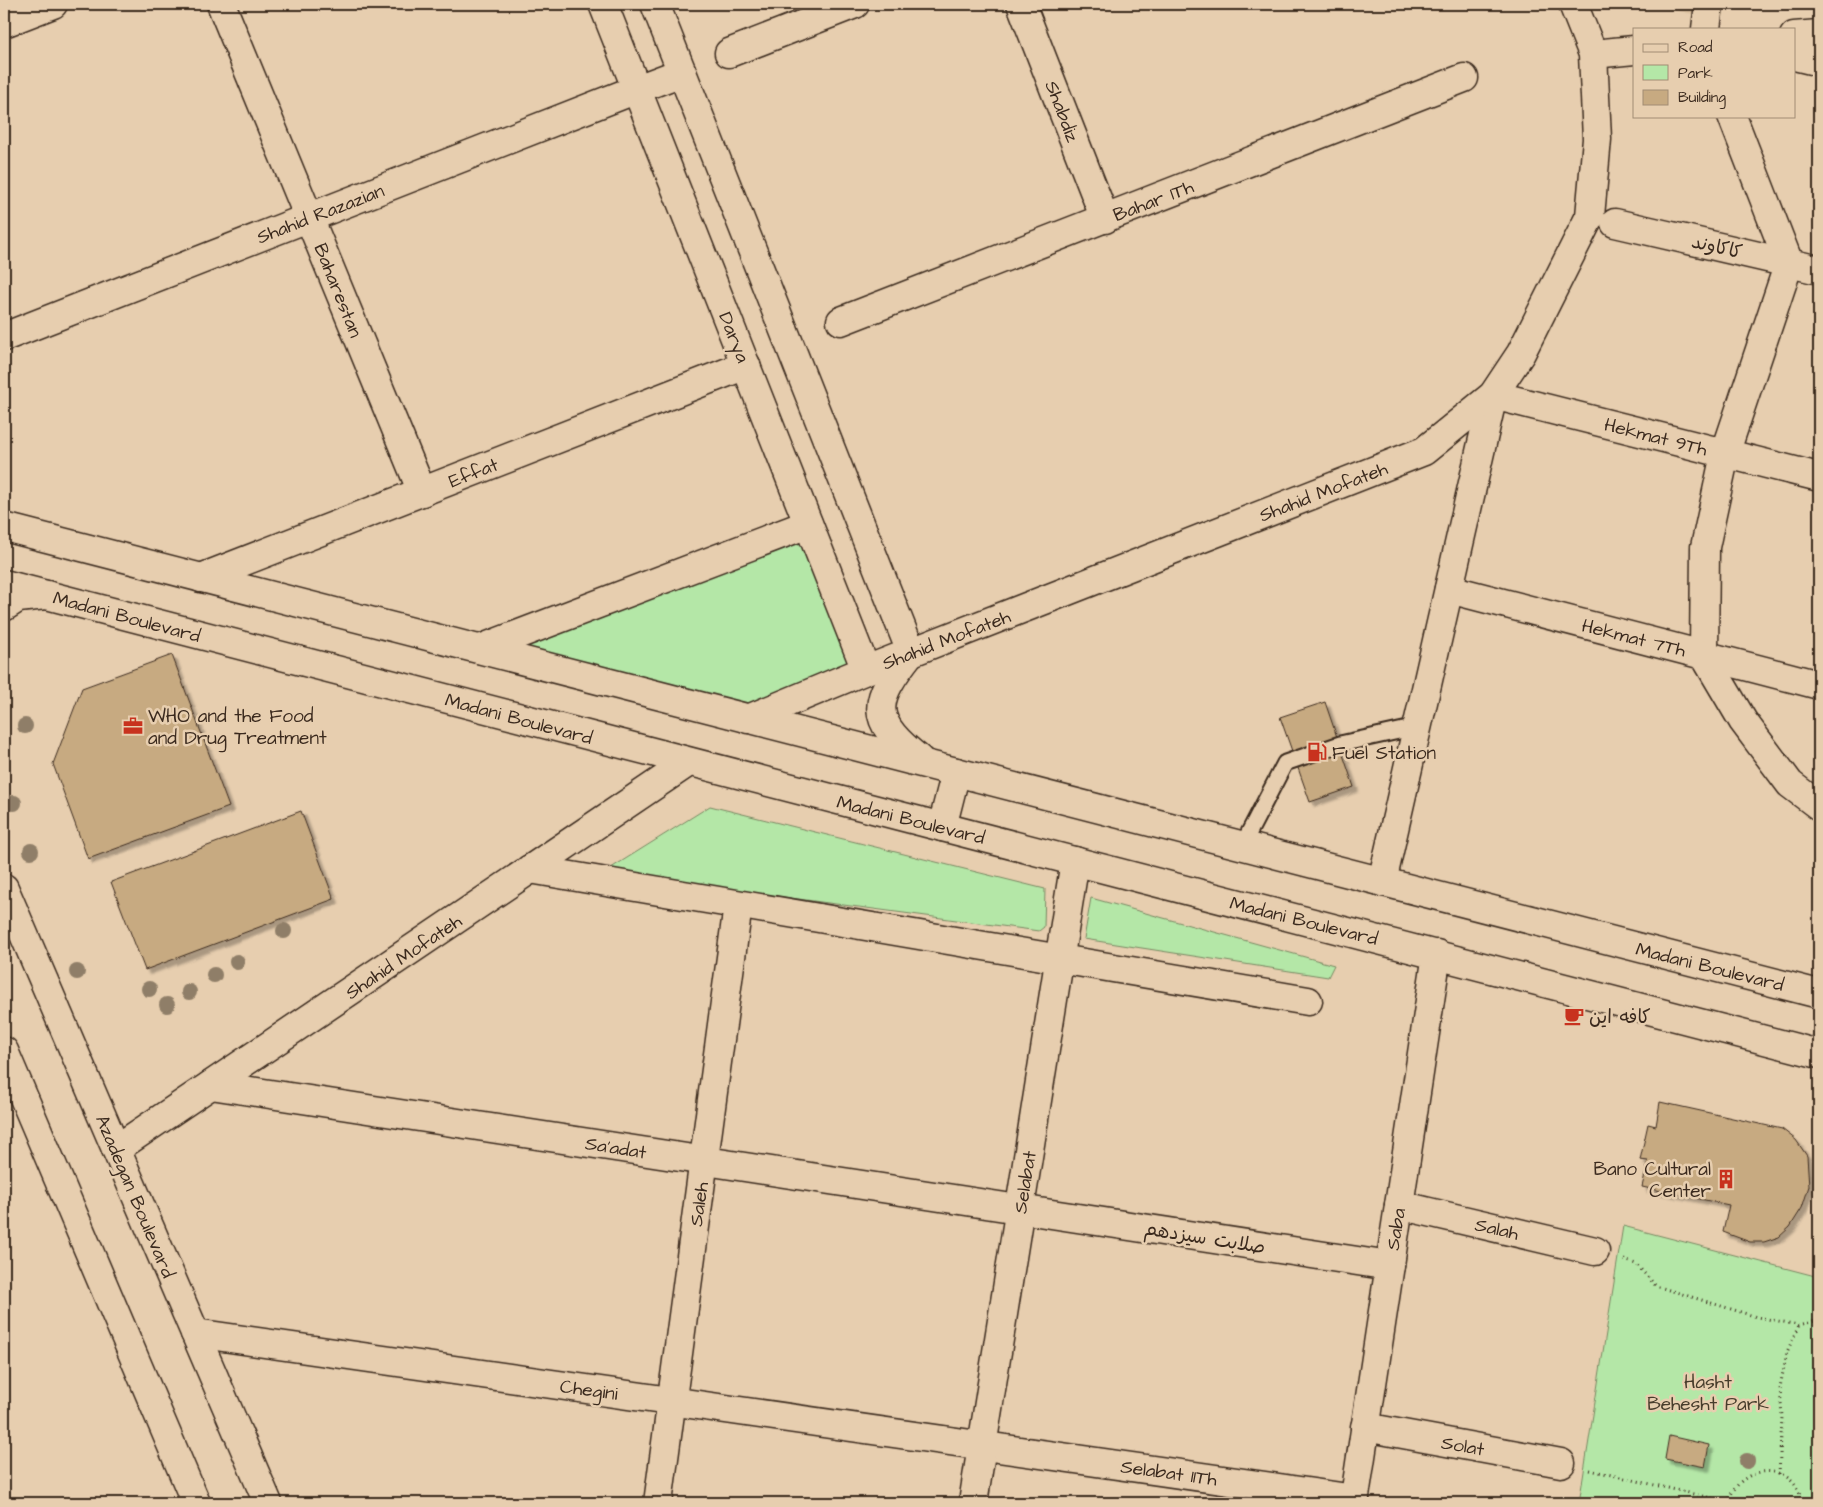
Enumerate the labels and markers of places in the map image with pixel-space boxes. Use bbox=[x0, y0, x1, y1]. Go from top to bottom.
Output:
place label: WHO and the Food and Drug Treatment bbox=[148, 703, 327, 753]
office icon: WHO and the Food and Drug Treatment bbox=[122, 715, 144, 737]
place label: Fuel Station bbox=[1332, 740, 1436, 767]
fuel station icon: Fuel Station bbox=[1306, 741, 1328, 763]
place label: کافه این bbox=[1589, 1004, 1651, 1031]
cafe icon: کافه این bbox=[1563, 1005, 1585, 1027]
place label: Bano Cultural Center bbox=[1593, 1156, 1712, 1205]
building icon: Bano Cultural Center bbox=[1715, 1168, 1737, 1190]

